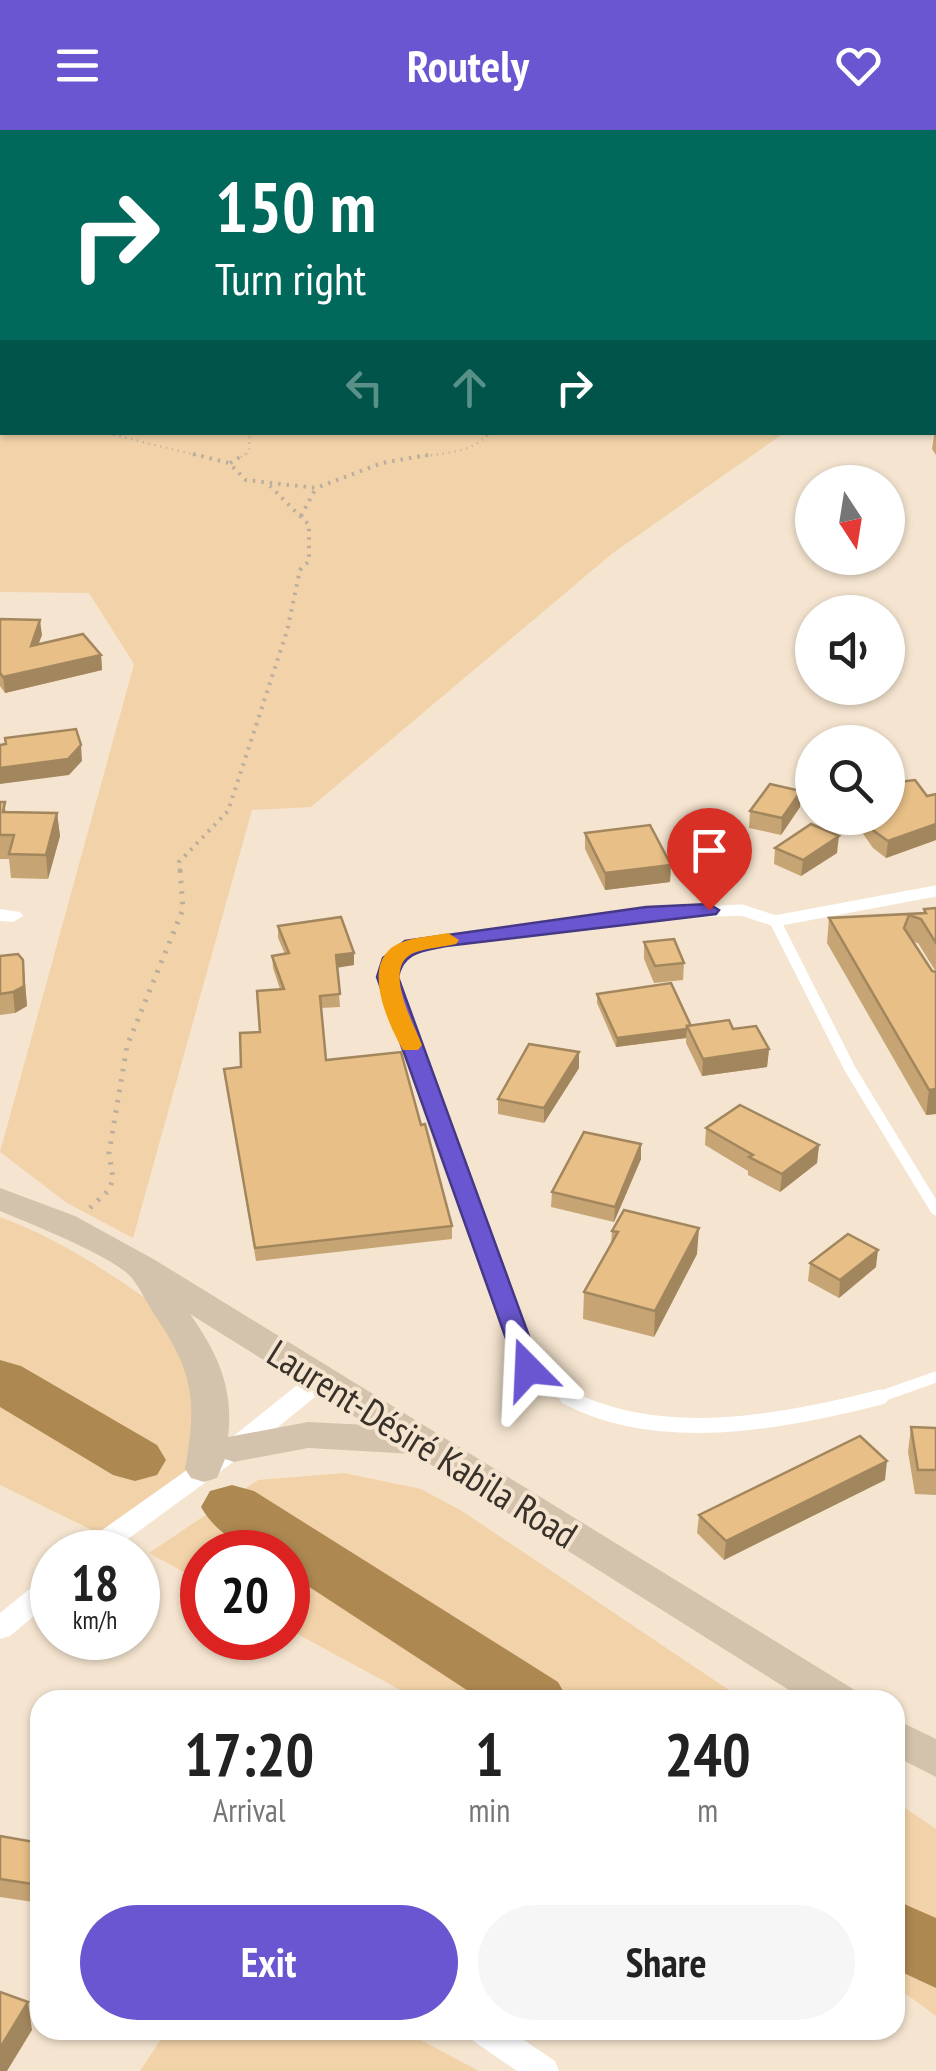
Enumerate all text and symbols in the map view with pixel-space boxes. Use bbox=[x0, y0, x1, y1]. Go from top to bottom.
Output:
text: Routely bbox=[407, 36, 529, 94]
icon: menu bbox=[50, 38, 105, 93]
icon: heart bbox=[831, 38, 886, 93]
text: 150 m bbox=[215, 161, 376, 251]
icon: right bbox=[50, 170, 180, 300]
text: Turn right bbox=[215, 249, 366, 307]
icon: left bbox=[337, 360, 392, 415]
icon: ahead bbox=[442, 360, 497, 415]
icon: right bbox=[547, 360, 602, 415]
north arrow bbox=[795, 465, 905, 575]
map controls bbox=[795, 465, 905, 835]
button: sound bbox=[795, 595, 905, 705]
button: search bbox=[795, 725, 905, 835]
pin bbox=[667, 808, 752, 911]
icon: arrive bbox=[682, 823, 737, 878]
position arrow bbox=[476, 1317, 580, 1421]
street label: Laurent-Désiré Kabila Road bbox=[259, 1328, 587, 1558]
speed limit sign: 20 bbox=[180, 1530, 310, 1660]
text: 18 bbox=[71, 1550, 119, 1615]
text: km/h bbox=[73, 1604, 117, 1636]
text: 17:20 bbox=[184, 1715, 314, 1793]
text: 1 bbox=[475, 1715, 504, 1793]
text: 240 bbox=[665, 1715, 751, 1793]
text: Arrival bbox=[213, 1789, 285, 1831]
text: min bbox=[468, 1789, 510, 1831]
text: m bbox=[697, 1789, 718, 1831]
button: Exit bbox=[80, 1905, 458, 2020]
button: Share bbox=[478, 1905, 855, 2020]

